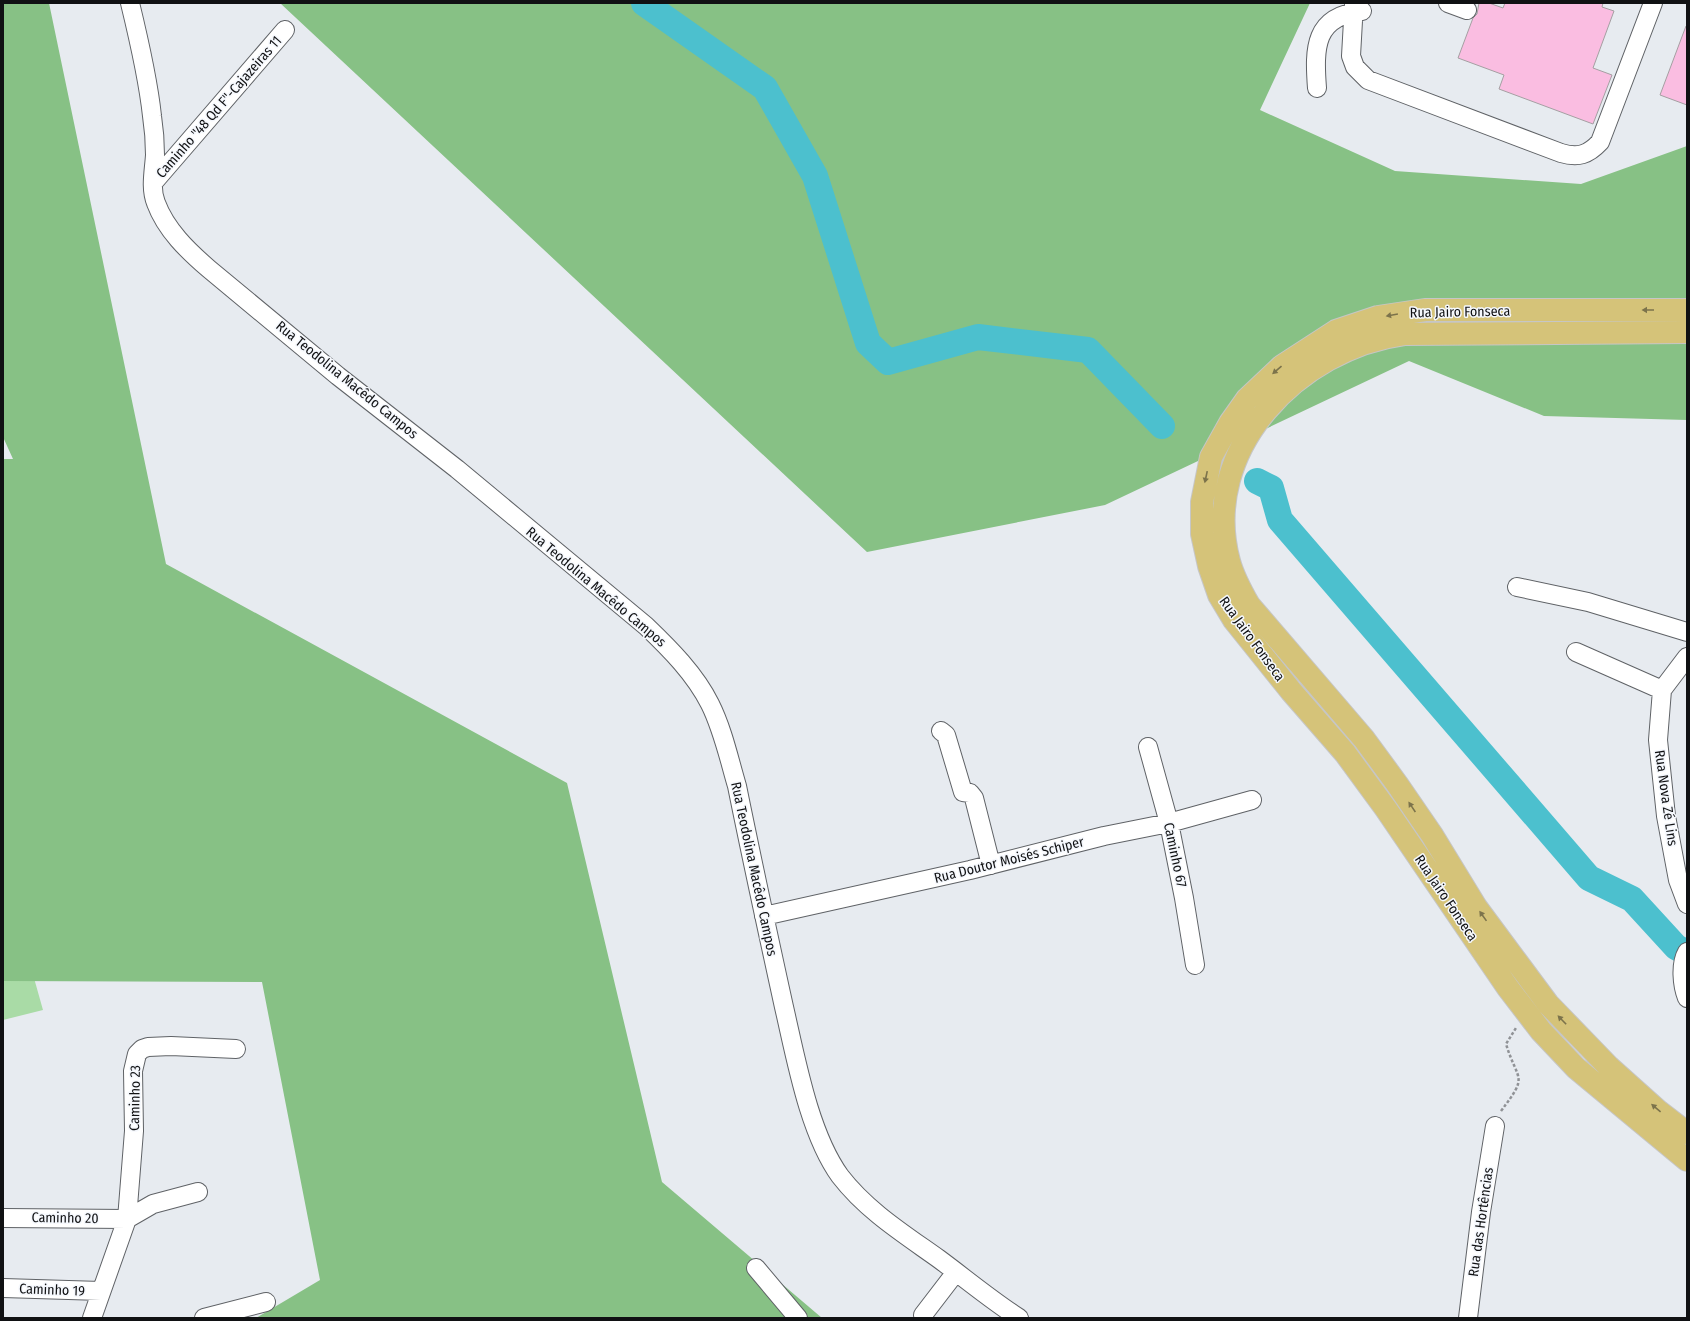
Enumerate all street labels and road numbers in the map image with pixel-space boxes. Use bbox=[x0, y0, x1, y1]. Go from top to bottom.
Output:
street label: Caminho "48 Qd F"-Cajazeiras 11 bbox=[153, 32, 285, 182]
street label: Rua Jairo Fonseca bbox=[1410, 303, 1511, 321]
street label: Rua Teodolina Macêdo Campos bbox=[273, 317, 421, 443]
street label: Rua Teodolina Macêdo Campos bbox=[522, 523, 670, 651]
street label: Rua Jairo Fonseca bbox=[1216, 593, 1288, 685]
street label: Rua Nova Zé Lins bbox=[1651, 749, 1681, 847]
street label: Rua Teodolina Macêdo Campos bbox=[727, 780, 781, 958]
street label: Caminho 67 bbox=[1160, 821, 1190, 889]
street label: Rua Doutor Moisés Schiper bbox=[932, 833, 1086, 887]
street label: Rua Jairo Fonseca bbox=[1411, 852, 1481, 945]
street label: Caminho 23 bbox=[126, 1065, 144, 1131]
street label: Rua das Hortências bbox=[1465, 1166, 1497, 1278]
street label: Caminho 20 bbox=[31, 1209, 99, 1227]
street label: Caminho 19 bbox=[19, 1280, 85, 1300]

